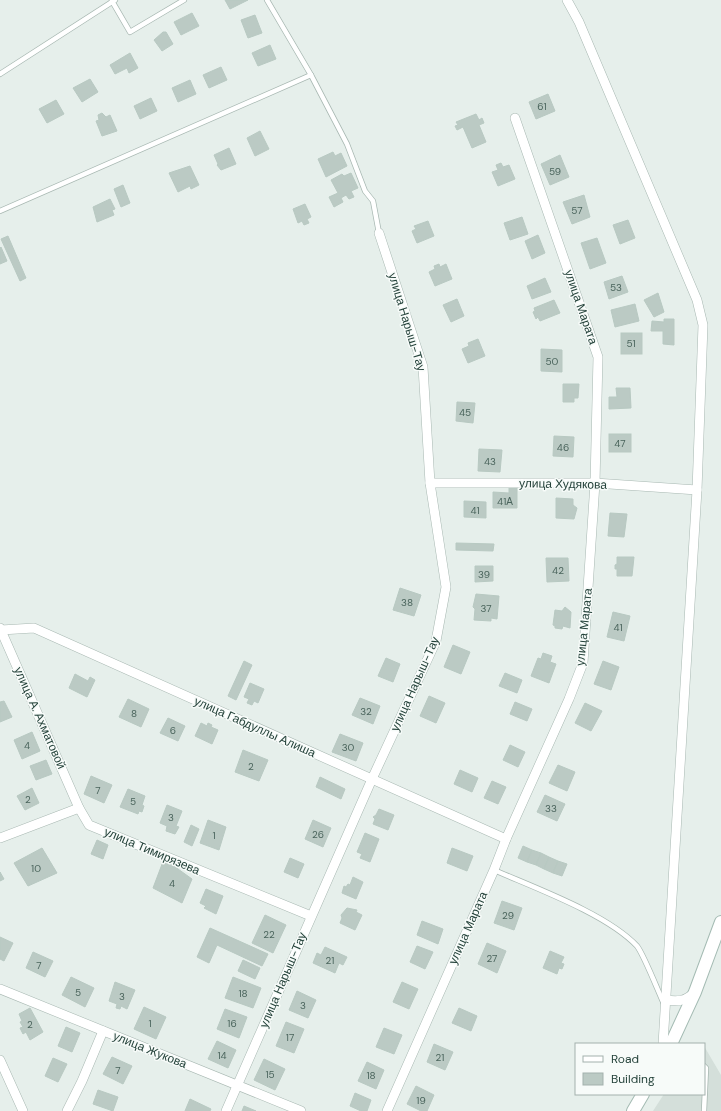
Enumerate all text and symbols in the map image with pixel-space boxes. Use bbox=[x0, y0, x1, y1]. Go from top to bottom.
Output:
house number: 61 bbox=[537, 100, 547, 113]
house number: 59 bbox=[549, 165, 561, 178]
house number: 57 bbox=[571, 204, 583, 217]
street label: улица Марата bbox=[561, 267, 601, 347]
street label: улица Нарыш-Тау bbox=[384, 271, 430, 373]
house number: 53 bbox=[610, 281, 622, 294]
house number: 51 bbox=[626, 337, 636, 350]
house number: 50 bbox=[546, 355, 559, 368]
house number: 45 bbox=[459, 406, 471, 419]
house number: 47 bbox=[614, 437, 626, 450]
house number: 46 bbox=[557, 441, 569, 454]
house number: 43 bbox=[484, 455, 496, 468]
street label: улица Худякова bbox=[519, 475, 607, 493]
house number: 41А bbox=[497, 495, 513, 508]
house number: 41 bbox=[470, 504, 480, 517]
house number: 42 bbox=[552, 564, 564, 577]
house number: 39 bbox=[478, 568, 490, 581]
street label: улица Марата bbox=[572, 587, 596, 667]
house number: 38 bbox=[401, 596, 413, 609]
house number: 37 bbox=[480, 602, 492, 615]
house number: 41 bbox=[613, 621, 623, 634]
street label: улица Нарыш-Тау bbox=[387, 634, 443, 734]
street label: улица А. Ахматовой bbox=[10, 664, 70, 772]
street label: улица Габдуллы Алиша bbox=[192, 693, 319, 761]
house number: 32 bbox=[360, 705, 372, 718]
house number: 8 bbox=[131, 707, 137, 720]
house number: 6 bbox=[170, 724, 176, 737]
house number: 4 bbox=[24, 739, 30, 752]
house number: 30 bbox=[342, 741, 355, 754]
house number: 2 bbox=[248, 760, 254, 773]
house number: 7 bbox=[95, 784, 101, 797]
house number: 2 bbox=[25, 793, 31, 806]
house number: 5 bbox=[130, 795, 136, 808]
house number: 33 bbox=[545, 802, 557, 815]
house number: 3 bbox=[168, 811, 174, 824]
street label: улица Тимирязева bbox=[102, 824, 203, 879]
house number: 26 bbox=[312, 828, 324, 841]
house number: 1 bbox=[212, 829, 216, 842]
house number: 10 bbox=[31, 862, 41, 875]
house number: 4 bbox=[169, 877, 175, 890]
street label: улица Марата bbox=[445, 889, 491, 967]
house number: 29 bbox=[502, 909, 514, 922]
house number: 22 bbox=[263, 928, 275, 941]
street label: улица Нарыш-Тау bbox=[256, 930, 310, 1030]
house number: 27 bbox=[487, 952, 497, 965]
house number: 21 bbox=[326, 954, 334, 967]
house number: 7 bbox=[36, 959, 42, 972]
house number: 5 bbox=[75, 986, 81, 999]
house number: 18 bbox=[238, 987, 248, 1000]
house number: 3 bbox=[119, 990, 125, 1003]
house number: 3 bbox=[300, 999, 306, 1012]
house number: 1 bbox=[148, 1017, 152, 1030]
house number: 16 bbox=[227, 1017, 237, 1030]
house number: 2 bbox=[27, 1018, 33, 1031]
street label: улица Жукова bbox=[111, 1028, 189, 1072]
house number: 17 bbox=[286, 1031, 294, 1044]
legend bbox=[575, 1043, 705, 1095]
house number: 14 bbox=[217, 1049, 227, 1062]
house number: 21 bbox=[436, 1051, 444, 1064]
text: Road bbox=[611, 1051, 639, 1067]
house number: 7 bbox=[115, 1064, 121, 1077]
house number: 15 bbox=[265, 1068, 275, 1081]
house number: 18 bbox=[366, 1069, 376, 1082]
text: Building bbox=[611, 1071, 655, 1087]
house number: 19 bbox=[416, 1094, 426, 1107]

